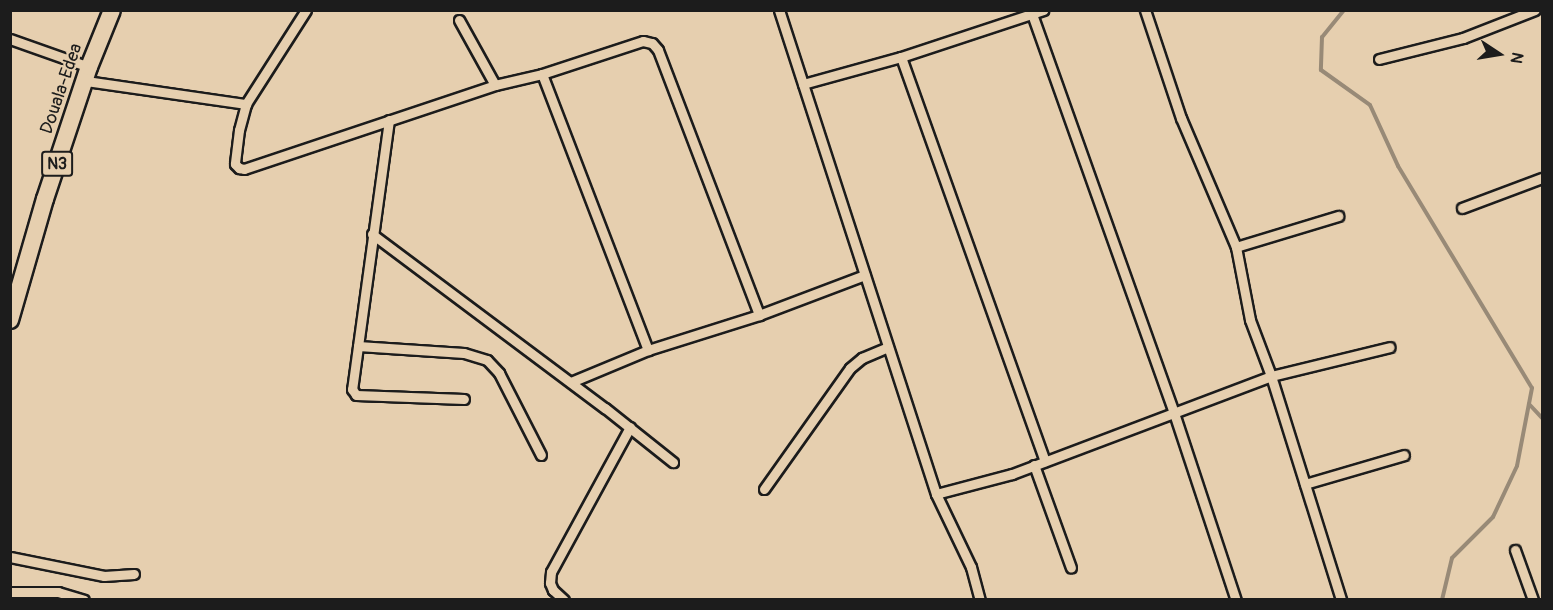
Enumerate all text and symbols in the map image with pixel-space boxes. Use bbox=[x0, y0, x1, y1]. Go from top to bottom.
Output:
north arrow bbox=[1469, 24, 1529, 84]
street label: Douala-Edea bbox=[36, 41, 88, 137]
text: N bbox=[1506, 50, 1528, 65]
road number: N3 bbox=[40, 151, 74, 177]

